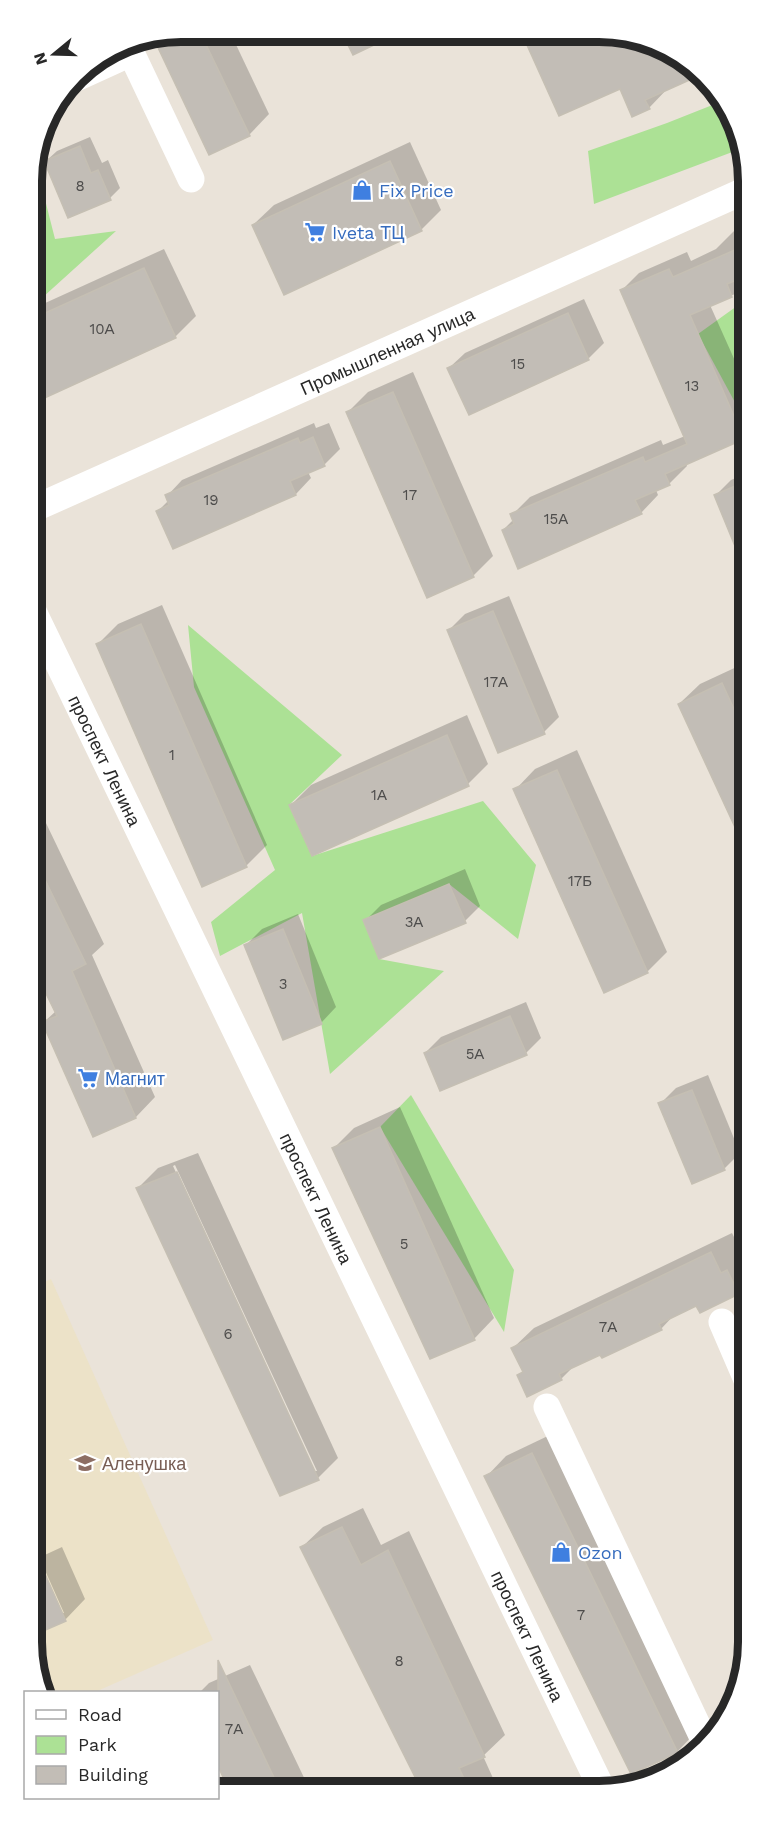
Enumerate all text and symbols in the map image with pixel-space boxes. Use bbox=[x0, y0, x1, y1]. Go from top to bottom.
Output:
north arrow bbox=[24, 24, 84, 84]
text: N bbox=[29, 50, 51, 67]
house number: 8 bbox=[75, 177, 85, 195]
shop icon: Fix Price bbox=[350, 178, 374, 202]
place label: Fix Price bbox=[379, 180, 454, 201]
supermarket icon: Iveta ТЦ bbox=[303, 220, 327, 244]
place label: Iveta ТЦ bbox=[332, 222, 405, 243]
street label: Промышленная улица bbox=[297, 302, 478, 399]
house number: 10А bbox=[89, 320, 115, 338]
house number: 15 bbox=[511, 355, 525, 373]
house number: 13 bbox=[685, 377, 699, 395]
house number: 17 bbox=[403, 486, 417, 504]
house number: 19 bbox=[203, 491, 219, 509]
house number: 15А bbox=[544, 510, 568, 528]
house number: 17А bbox=[484, 673, 508, 691]
street label: проспект Ленина bbox=[65, 692, 146, 830]
house number: 1 bbox=[169, 746, 175, 764]
house number: 1А bbox=[371, 786, 387, 804]
house number: 17Б bbox=[568, 872, 592, 890]
house number: 3А bbox=[405, 913, 423, 931]
house number: 3 bbox=[279, 975, 287, 993]
house number: 5А bbox=[466, 1045, 484, 1063]
supermarket icon: Магнит bbox=[76, 1066, 100, 1090]
place label: Магнит bbox=[105, 1068, 165, 1089]
street label: проспект Ленина bbox=[276, 1129, 358, 1268]
house number: 5 bbox=[400, 1235, 408, 1253]
house number: 7А bbox=[599, 1318, 617, 1336]
house number: 6 bbox=[223, 1325, 233, 1343]
school or university icon: Аленушка bbox=[73, 1451, 97, 1475]
place label: Аленушка bbox=[102, 1453, 187, 1474]
shop icon: Ozon bbox=[549, 1540, 573, 1564]
place label: Ozon bbox=[578, 1542, 623, 1563]
street label: проспект Ленина bbox=[487, 1567, 569, 1705]
house number: 7 bbox=[577, 1606, 585, 1624]
house number: 8 bbox=[394, 1652, 404, 1670]
legend bbox=[24, 1691, 219, 1799]
text: Road bbox=[78, 1704, 122, 1725]
house number: 7А bbox=[225, 1720, 243, 1738]
text: Park bbox=[78, 1734, 117, 1755]
text: Building bbox=[78, 1764, 148, 1785]

